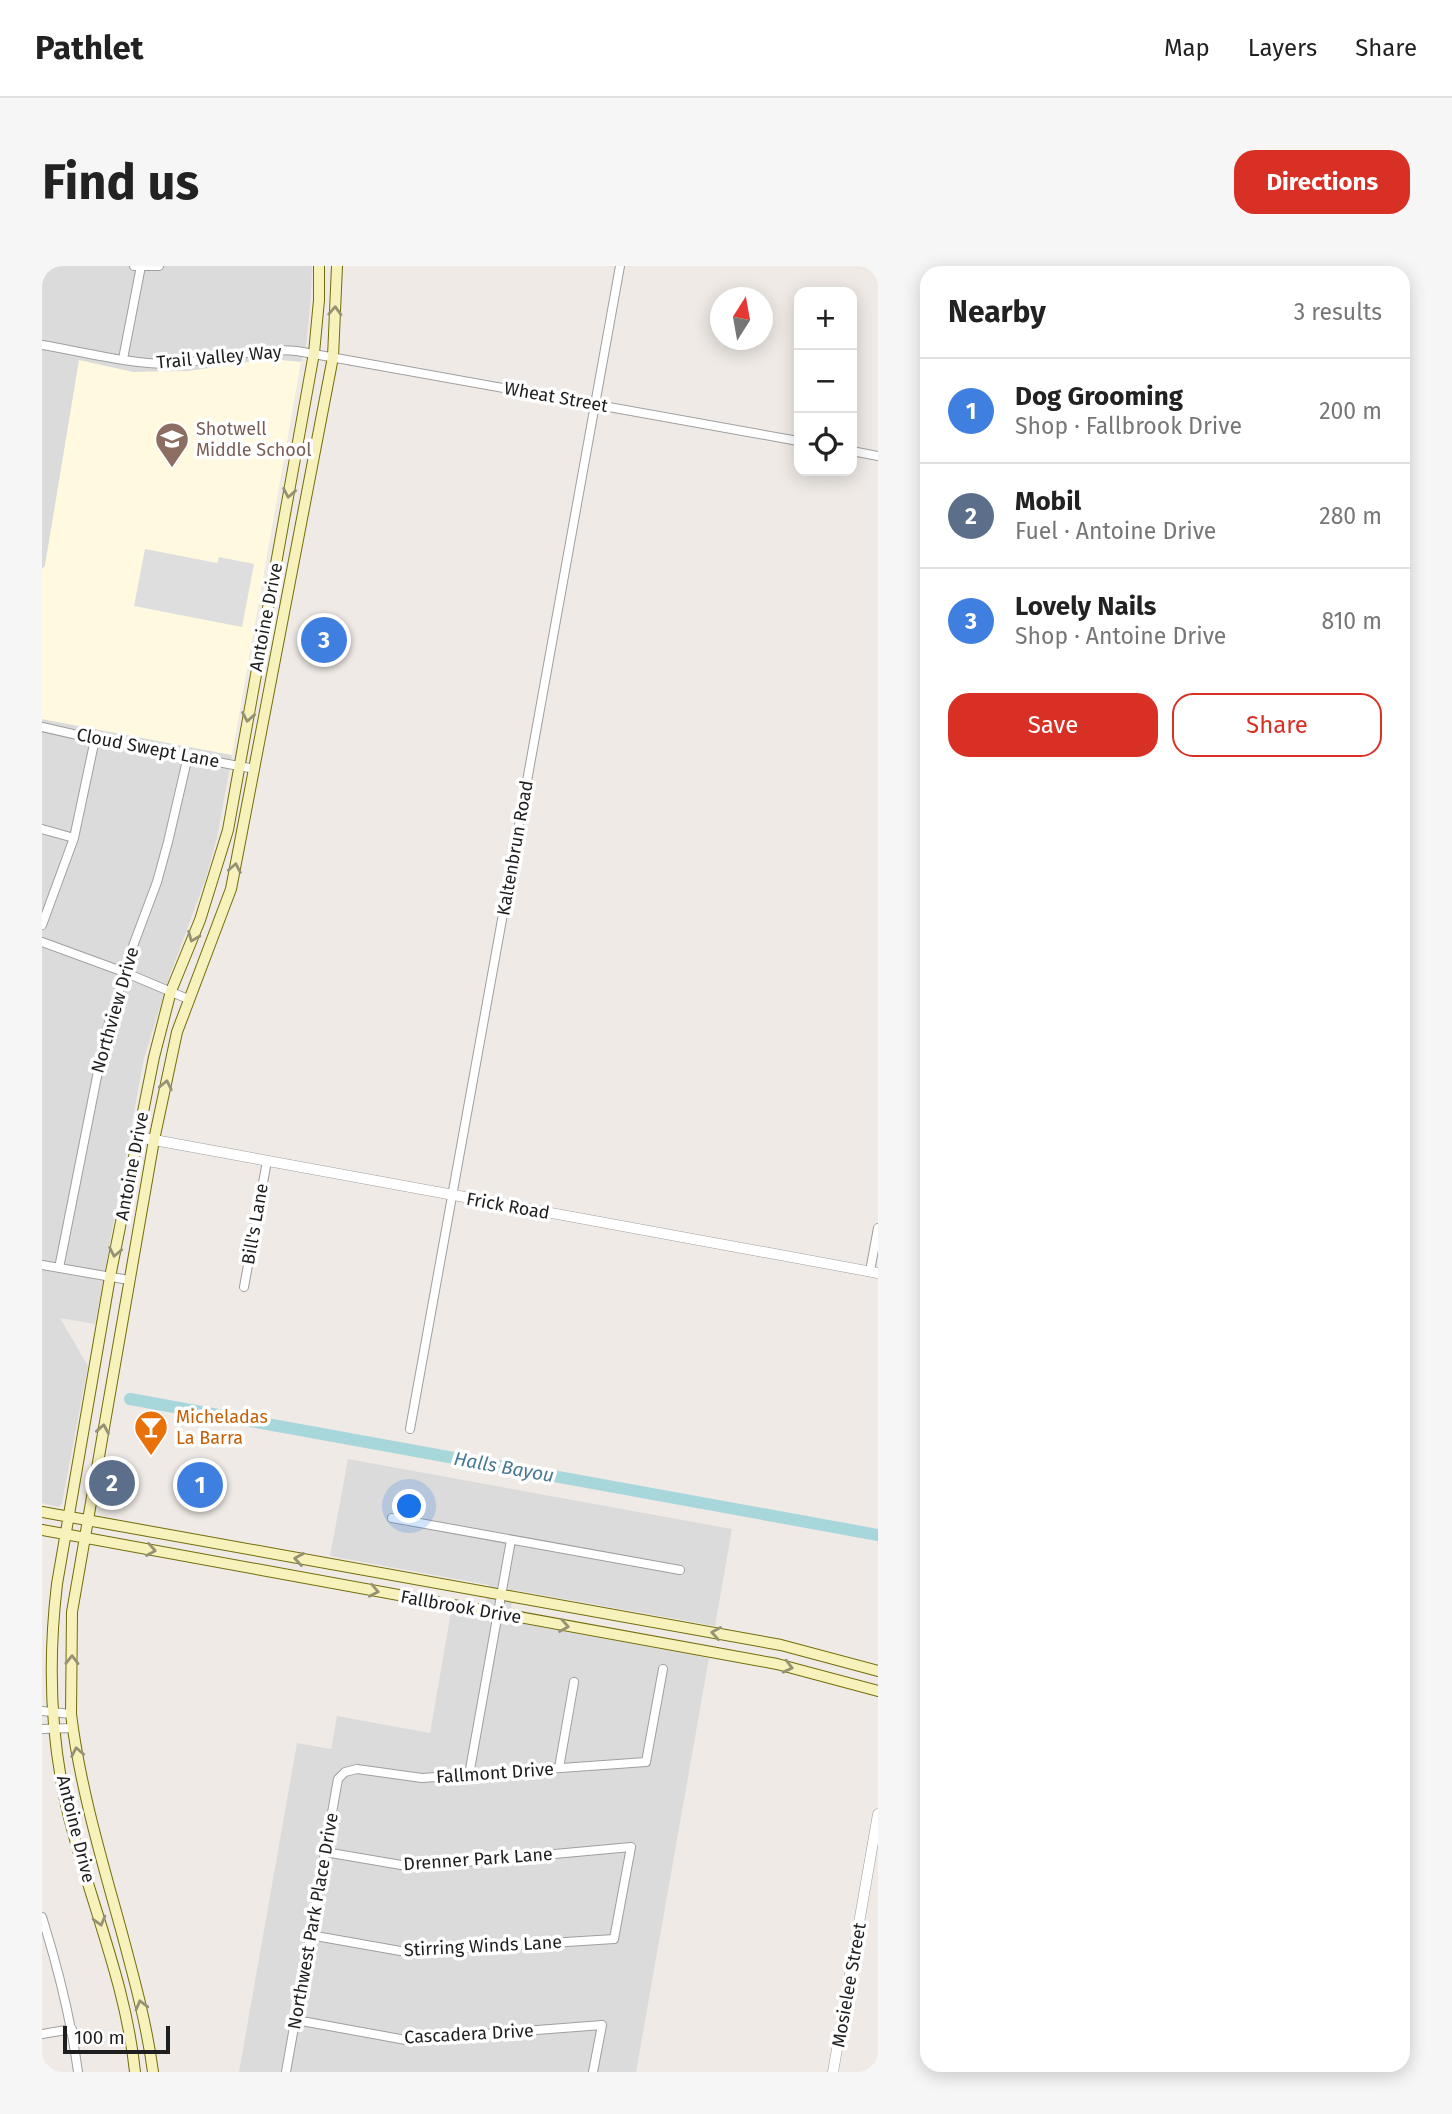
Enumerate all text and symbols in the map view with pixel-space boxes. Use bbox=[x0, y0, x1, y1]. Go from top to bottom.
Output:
text: Pathlet bbox=[35, 28, 144, 68]
text: Map bbox=[1164, 34, 1210, 62]
text: Layers bbox=[1248, 34, 1317, 62]
text: Share bbox=[1355, 34, 1417, 62]
button: Directions bbox=[1234, 150, 1410, 214]
text: Find us bbox=[42, 153, 199, 212]
north arrow bbox=[710, 287, 773, 350]
map controls bbox=[794, 287, 857, 476]
button: + bbox=[794, 287, 857, 350]
text: Nearby bbox=[948, 294, 1046, 330]
text: 3 results bbox=[1294, 298, 1382, 326]
one-way arrow bbox=[328, 306, 343, 317]
street label: Trail Valley Way bbox=[156, 341, 283, 373]
button: − bbox=[794, 350, 857, 413]
street label: Wheat Street bbox=[502, 377, 610, 417]
text: Dog Grooming bbox=[1015, 381, 1183, 412]
text: 1 bbox=[966, 397, 976, 425]
text: 200 m bbox=[1319, 397, 1382, 425]
text: Shop · Fallbrook Drive bbox=[1015, 412, 1242, 440]
button: locate bbox=[794, 413, 857, 476]
place label: Shotwell Middle School bbox=[196, 418, 312, 461]
school or university icon: Shotwell Middle School bbox=[153, 420, 191, 469]
text: Mobil bbox=[1015, 486, 1081, 517]
one-way arrow bbox=[282, 487, 297, 499]
text: 2 bbox=[965, 502, 977, 530]
text: 280 m bbox=[1319, 502, 1382, 530]
text: Fuel · Antoine Drive bbox=[1015, 517, 1216, 545]
street label: Antoine Drive bbox=[245, 561, 287, 673]
text: Lovely Nails bbox=[1015, 591, 1156, 622]
text: 3 bbox=[965, 607, 977, 635]
text: 810 m bbox=[1321, 607, 1382, 635]
pin: 3 bbox=[301, 614, 347, 666]
text: Shop · Antoine Drive bbox=[1015, 622, 1226, 650]
button: Save bbox=[948, 693, 1158, 757]
button: Share bbox=[1172, 693, 1382, 757]
one-way arrow bbox=[241, 711, 256, 722]
street label: Cloud Swept Lane bbox=[75, 723, 221, 773]
street label: Kaltenbrun Road bbox=[492, 779, 538, 917]
one-way arrow bbox=[226, 862, 241, 874]
one-way arrow bbox=[187, 929, 201, 942]
street label: Northview Drive bbox=[86, 944, 144, 1076]
one-way arrow bbox=[158, 1079, 172, 1091]
street label: Antoine Drive bbox=[111, 1110, 153, 1222]
street label: Bill's Lane bbox=[237, 1182, 273, 1266]
street label: Frick Road bbox=[465, 1188, 551, 1224]
one-way arrow bbox=[109, 1246, 124, 1258]
place label: Micheladas La Barra bbox=[176, 1406, 268, 1449]
bar icon: Micheladas La Barra bbox=[132, 1408, 170, 1457]
one-way arrow bbox=[95, 1423, 110, 1435]
water label: Halls Bayou bbox=[452, 1447, 556, 1487]
pin: 2 bbox=[89, 1457, 135, 1509]
pin: 1 bbox=[177, 1459, 223, 1511]
your location bbox=[392, 1489, 426, 1523]
one-way arrow bbox=[145, 1541, 157, 1556]
one-way arrow bbox=[293, 1552, 305, 1567]
one-way arrow bbox=[368, 1583, 380, 1598]
street label: Fallbrook Drive bbox=[399, 1586, 523, 1628]
one-way arrow bbox=[558, 1618, 570, 1633]
one-way arrow bbox=[710, 1627, 722, 1642]
one-way arrow bbox=[64, 1654, 79, 1665]
one-way arrow bbox=[782, 1659, 794, 1673]
one-way arrow bbox=[70, 1746, 85, 1757]
street label: Fallmont Drive bbox=[435, 1758, 555, 1788]
street label: Antoine Drive bbox=[52, 1773, 100, 1885]
street label: Northwest Park Place Drive bbox=[283, 1811, 343, 2031]
street label: Drenner Park Lane bbox=[403, 1843, 553, 1875]
one-way arrow bbox=[92, 1915, 107, 1927]
street label: Mosielee Street bbox=[827, 1920, 871, 2049]
street label: Stirring Winds Lane bbox=[403, 1931, 563, 1961]
one-way arrow bbox=[135, 1999, 149, 2011]
street label: Cascadera Drive bbox=[404, 2020, 534, 2048]
scale bar bbox=[63, 2023, 170, 2055]
text: 100 m bbox=[74, 2026, 125, 2049]

